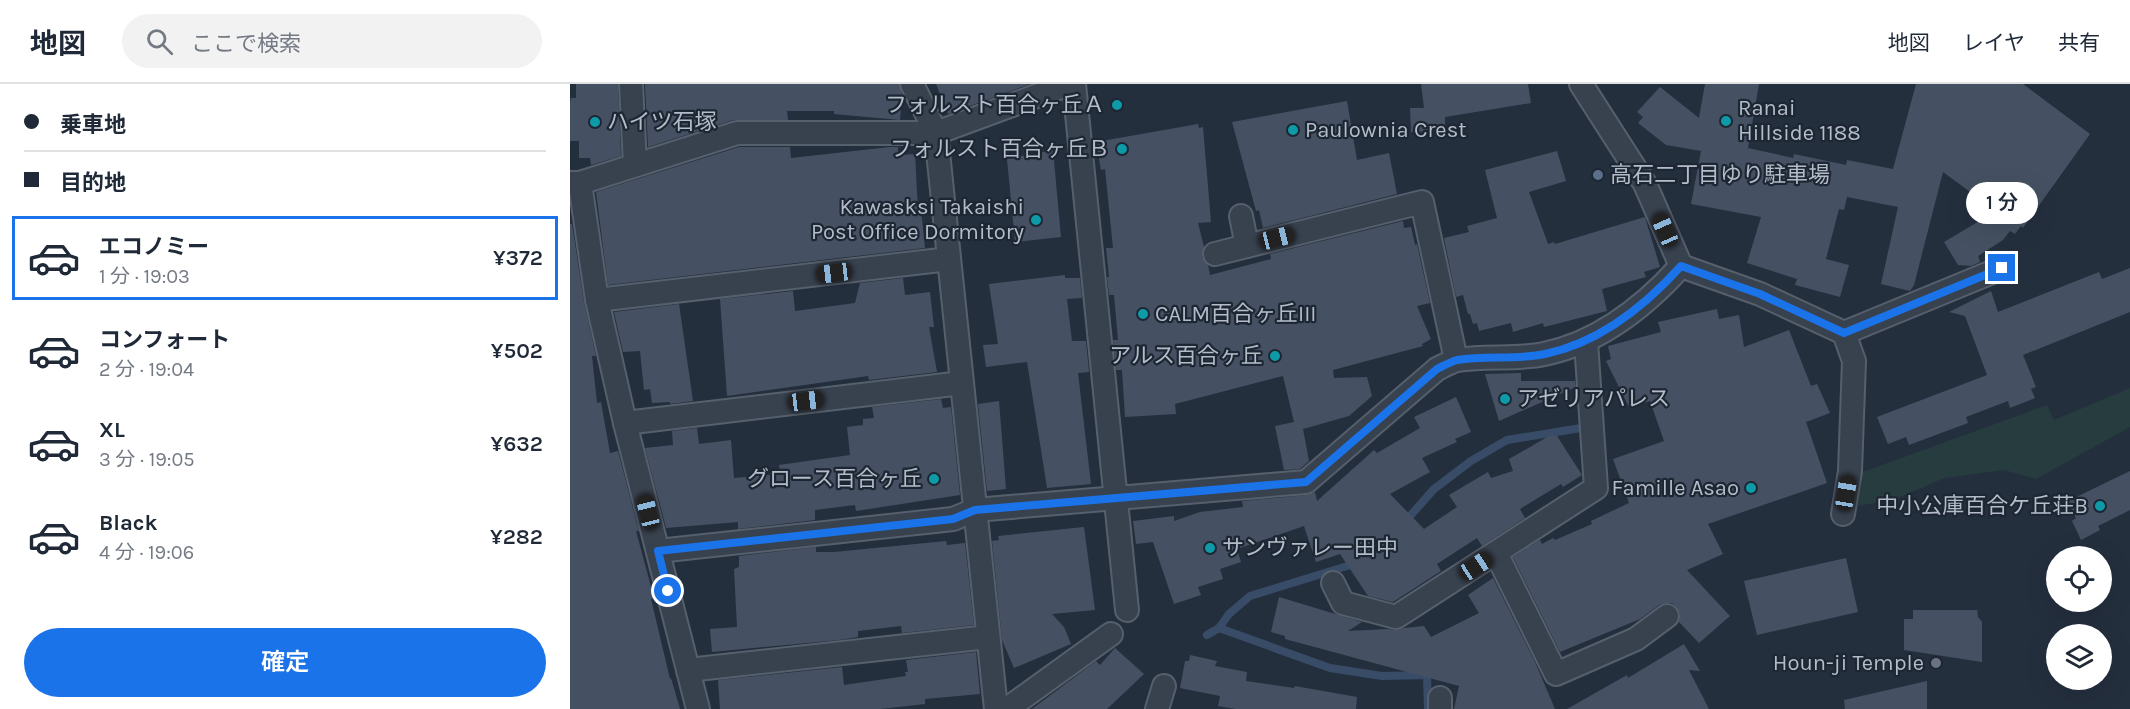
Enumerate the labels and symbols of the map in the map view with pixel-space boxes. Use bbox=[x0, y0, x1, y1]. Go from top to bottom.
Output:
place label: フォルスト百合ヶ丘Ａ bbox=[885, 92, 1105, 118]
place label: Ranai Hillside 1188 bbox=[1738, 95, 1861, 146]
marker: フォルスト百合ヶ丘Ａ bbox=[1110, 98, 1124, 112]
place label: ハイツ石塚 bbox=[607, 109, 717, 135]
marker: Ranai Hillside 1188 bbox=[1719, 114, 1733, 128]
marker: ハイツ石塚 bbox=[588, 115, 602, 129]
place label: Paulownia Crest bbox=[1305, 117, 1466, 143]
marker: Paulownia Crest bbox=[1286, 123, 1300, 137]
place label: フォルスト百合ヶ丘Ｂ bbox=[890, 136, 1110, 162]
marker: フォルスト百合ヶ丘Ｂ bbox=[1115, 142, 1129, 156]
place label: 高石二丁目ゆり駐車場 bbox=[1610, 162, 1830, 188]
marker: 高石二丁目ゆり駐車場 bbox=[1591, 168, 1605, 182]
callout: 1 分 bbox=[1966, 181, 2038, 223]
place label: Kawasksi Takaishi Post Office Dormitory bbox=[811, 194, 1024, 245]
car bbox=[1649, 210, 1681, 250]
marker: Kawasksi Takaishi Post Office Dormitory bbox=[1029, 213, 1043, 227]
car bbox=[1257, 225, 1297, 251]
route end bbox=[1988, 254, 2015, 281]
car bbox=[815, 262, 853, 284]
place label: CALM百合ヶ丘III bbox=[1155, 301, 1317, 327]
marker: CALM百合ヶ丘III bbox=[1136, 307, 1150, 321]
place label: アルス百合ヶ丘 bbox=[1109, 343, 1263, 369]
marker: アルス百合ヶ丘 bbox=[1268, 349, 1282, 363]
place label: アゼリアパレス bbox=[1517, 386, 1670, 412]
car bbox=[787, 390, 825, 412]
marker: アゼリアパレス bbox=[1498, 392, 1512, 406]
place label: グロース百合ヶ丘 bbox=[747, 466, 922, 492]
marker: グロース百合ヶ丘 bbox=[927, 472, 941, 486]
car bbox=[1834, 474, 1858, 512]
place label: Famille Asao bbox=[1612, 475, 1739, 501]
marker: Famille Asao bbox=[1744, 481, 1758, 495]
car bbox=[635, 492, 661, 532]
place label: 中小公庫百合ケ丘荘B bbox=[1876, 493, 2088, 519]
marker: 中小公庫百合ケ丘荘B bbox=[2093, 499, 2107, 513]
place label: サンヴァレー田中 bbox=[1222, 535, 1398, 561]
marker: サンヴァレー田中 bbox=[1203, 541, 1217, 555]
car bbox=[1456, 549, 1496, 583]
route start bbox=[654, 577, 681, 604]
place label: Houn-ji Temple bbox=[1773, 650, 1924, 676]
marker: Houn-ji Temple bbox=[1929, 656, 1943, 670]

